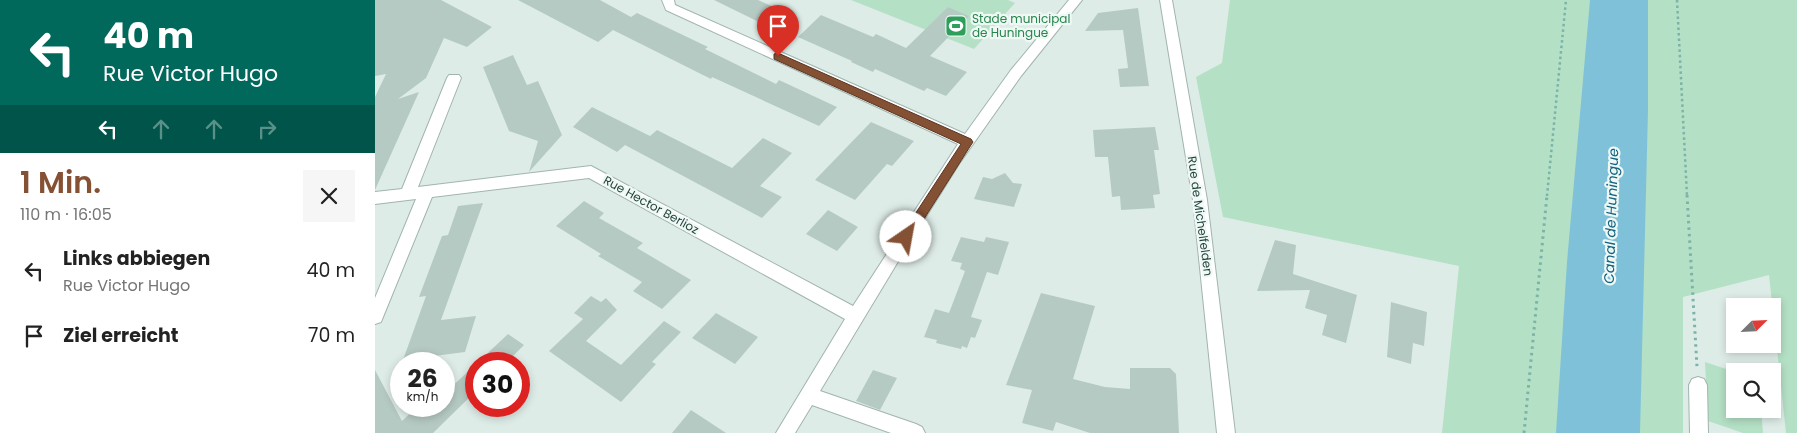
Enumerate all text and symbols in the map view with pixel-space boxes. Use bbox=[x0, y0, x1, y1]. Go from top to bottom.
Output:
pin bbox=[757, 5, 799, 56]
place label: Stade municipal de Huningue bbox=[972, 10, 1070, 41]
text: 40 m bbox=[103, 11, 194, 60]
icon: arrive bbox=[764, 12, 792, 40]
sports icon: Stade municipal de Huningue bbox=[944, 14, 968, 38]
icon: left bbox=[20, 20, 85, 85]
text: Rue Victor Hugo bbox=[103, 58, 278, 89]
icon: left bbox=[94, 115, 122, 143]
icon: ahead bbox=[147, 115, 175, 143]
icon: ahead bbox=[200, 115, 228, 143]
icon: right bbox=[253, 115, 281, 143]
water label: Canal de Huningue bbox=[1599, 148, 1623, 284]
street label: Rue de Michelfelden bbox=[1184, 155, 1217, 277]
text: 1 Min. bbox=[20, 161, 101, 204]
button: close bbox=[303, 170, 355, 222]
street label: Rue Hector Berlioz bbox=[600, 171, 702, 238]
text: 110 m · 16:05 bbox=[20, 203, 112, 226]
position arrow bbox=[879, 210, 931, 262]
text: Links abbiegen bbox=[63, 245, 210, 272]
icon: left bbox=[20, 257, 48, 285]
text: 40 m bbox=[306, 257, 355, 284]
text: Rue Victor Hugo bbox=[63, 274, 190, 297]
north arrow bbox=[1726, 298, 1781, 352]
map controls bbox=[1726, 298, 1781, 418]
icon: arrive bbox=[20, 322, 48, 350]
text: Ziel erreicht bbox=[63, 322, 179, 349]
text: 70 m bbox=[308, 322, 355, 349]
speed limit sign: 30 bbox=[465, 352, 530, 417]
text: 26 bbox=[407, 361, 438, 396]
button: search bbox=[1726, 363, 1781, 418]
text: km/h bbox=[407, 388, 438, 405]

